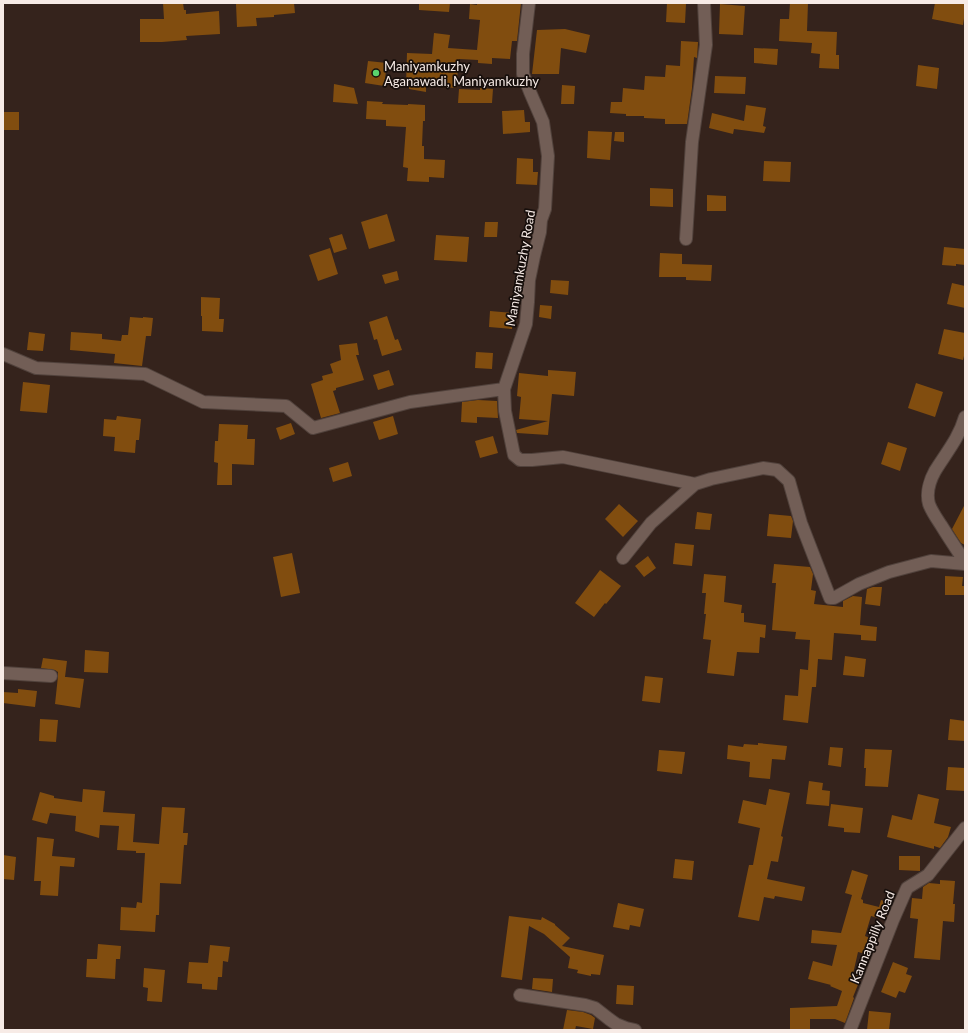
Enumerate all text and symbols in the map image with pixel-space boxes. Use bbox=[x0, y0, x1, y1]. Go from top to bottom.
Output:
place label: Maniyamkuzhy Aganawadi, Maniyamkuzhy bbox=[384, 58, 539, 89]
marker: Maniyamkuzhy Aganawadi, Maniyamkuzhy bbox=[371, 68, 381, 78]
street label: Maniyamkuzhy Road bbox=[502, 209, 538, 327]
street label: Kannappilly Road bbox=[846, 888, 898, 986]

